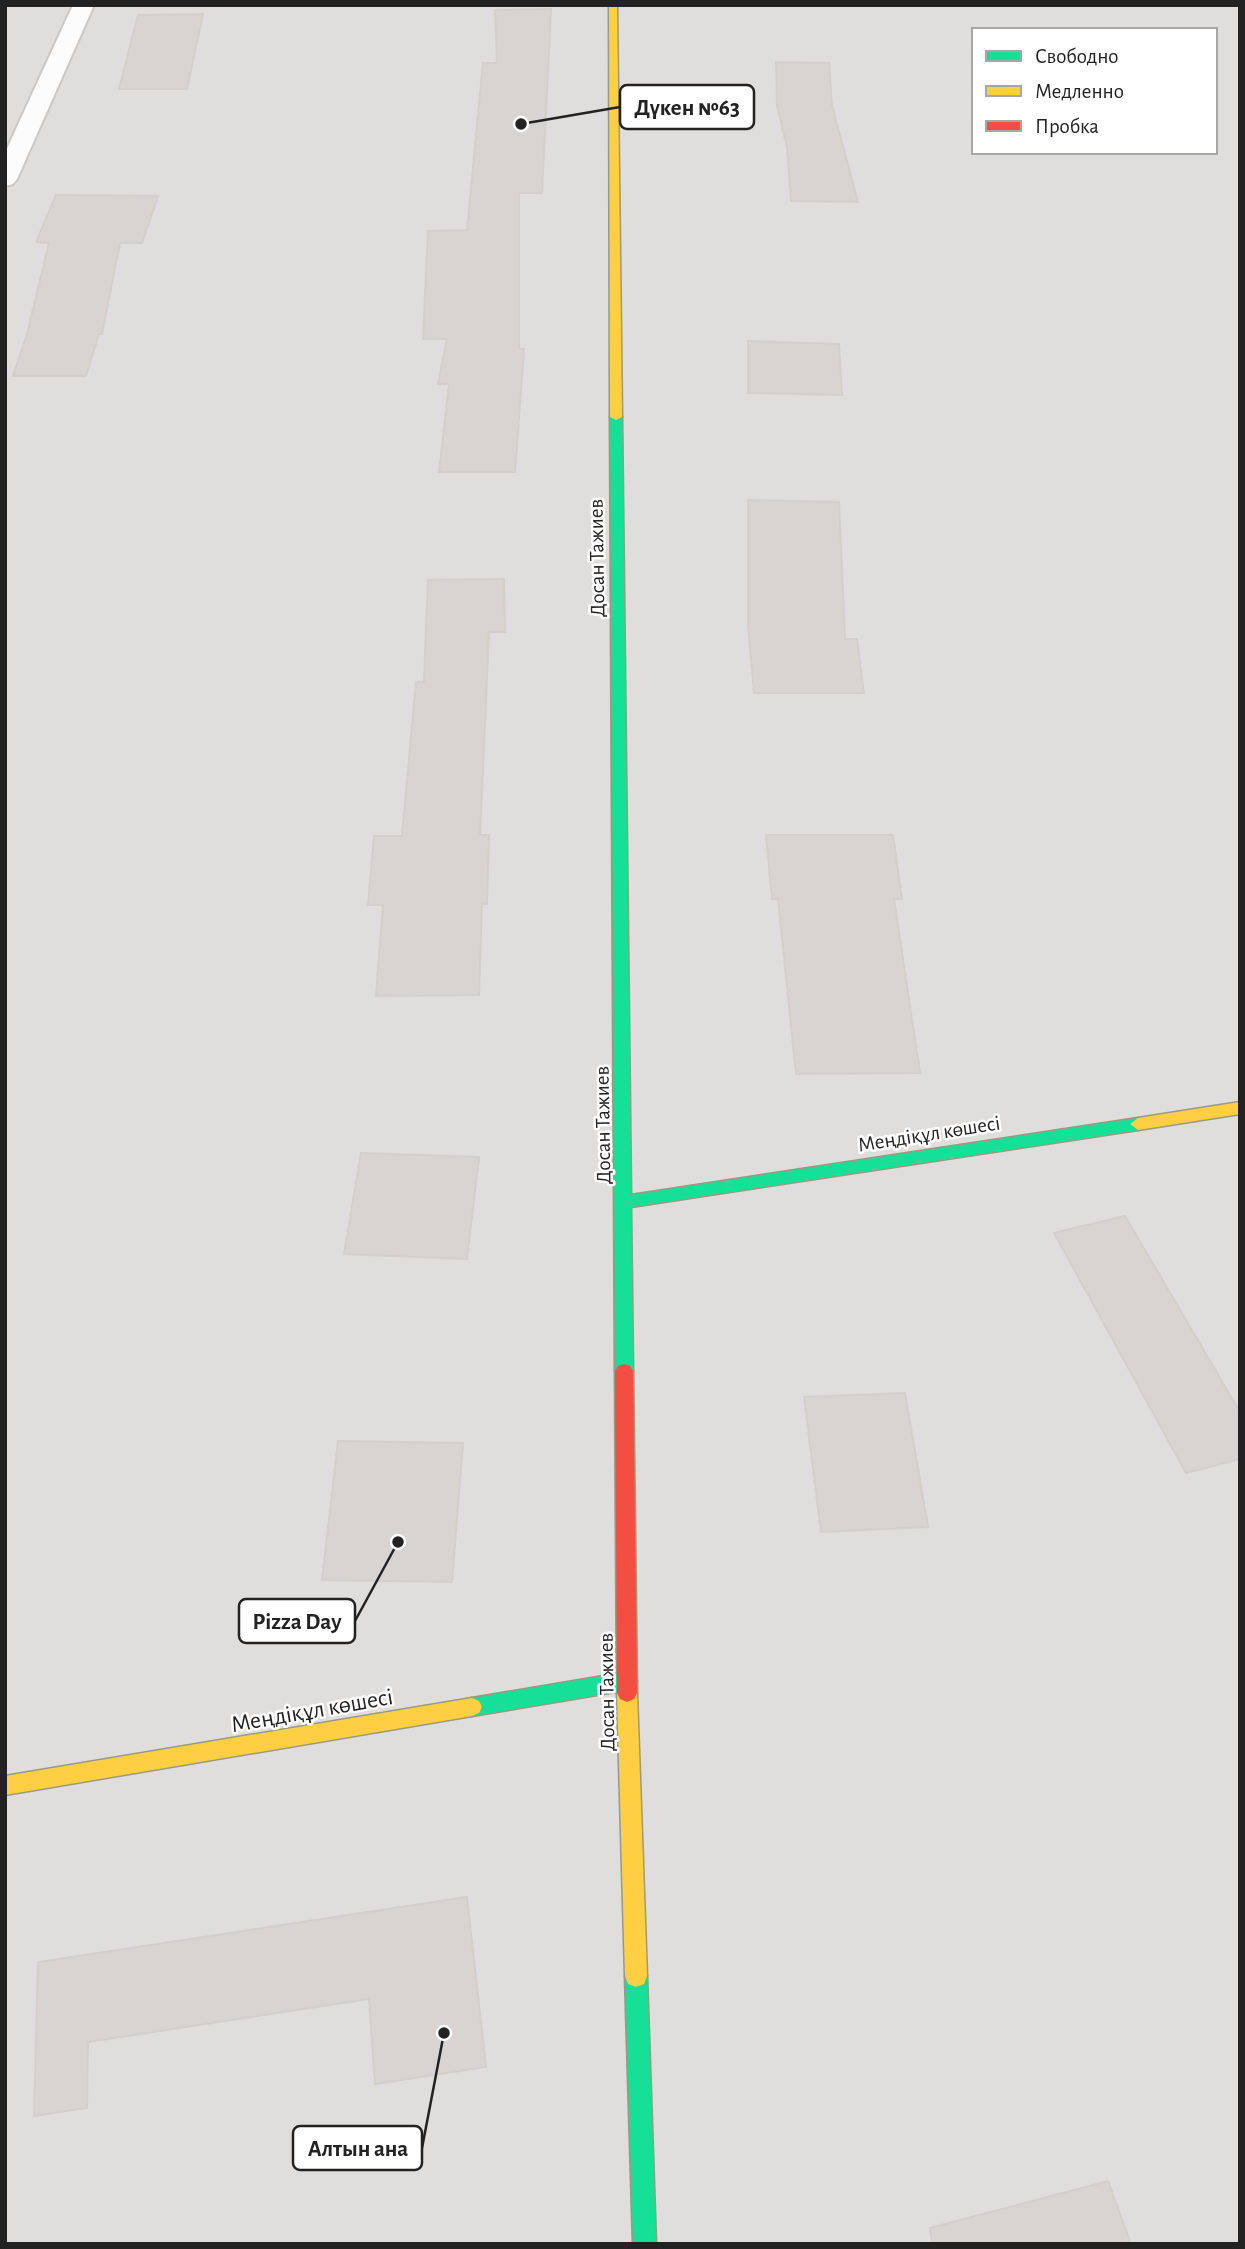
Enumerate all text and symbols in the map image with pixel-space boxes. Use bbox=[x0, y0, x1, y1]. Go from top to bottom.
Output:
legend bbox=[972, 28, 1217, 154]
text: Свободно bbox=[1035, 46, 1119, 67]
text: Медленно bbox=[1035, 81, 1124, 102]
callout: Дүкен №63 bbox=[620, 85, 754, 129]
text: Дүкен №63 bbox=[634, 97, 740, 120]
text: Пробка bbox=[1035, 116, 1099, 137]
street label: Досан Тажиев bbox=[585, 499, 609, 617]
street label: Досан Тажиев bbox=[591, 1066, 615, 1184]
street label: Меңдіқұл көшесі bbox=[856, 1112, 1002, 1156]
callout: Pizza Day bbox=[239, 1599, 355, 1643]
text: Pizza Day bbox=[253, 1611, 342, 1634]
street label: Досан Тажиев bbox=[595, 1633, 619, 1751]
street label: Меңдіқұл көшесі bbox=[229, 1685, 395, 1737]
callout: Алтын ана bbox=[293, 2126, 422, 2170]
text: Алтын ана bbox=[308, 2138, 408, 2161]

